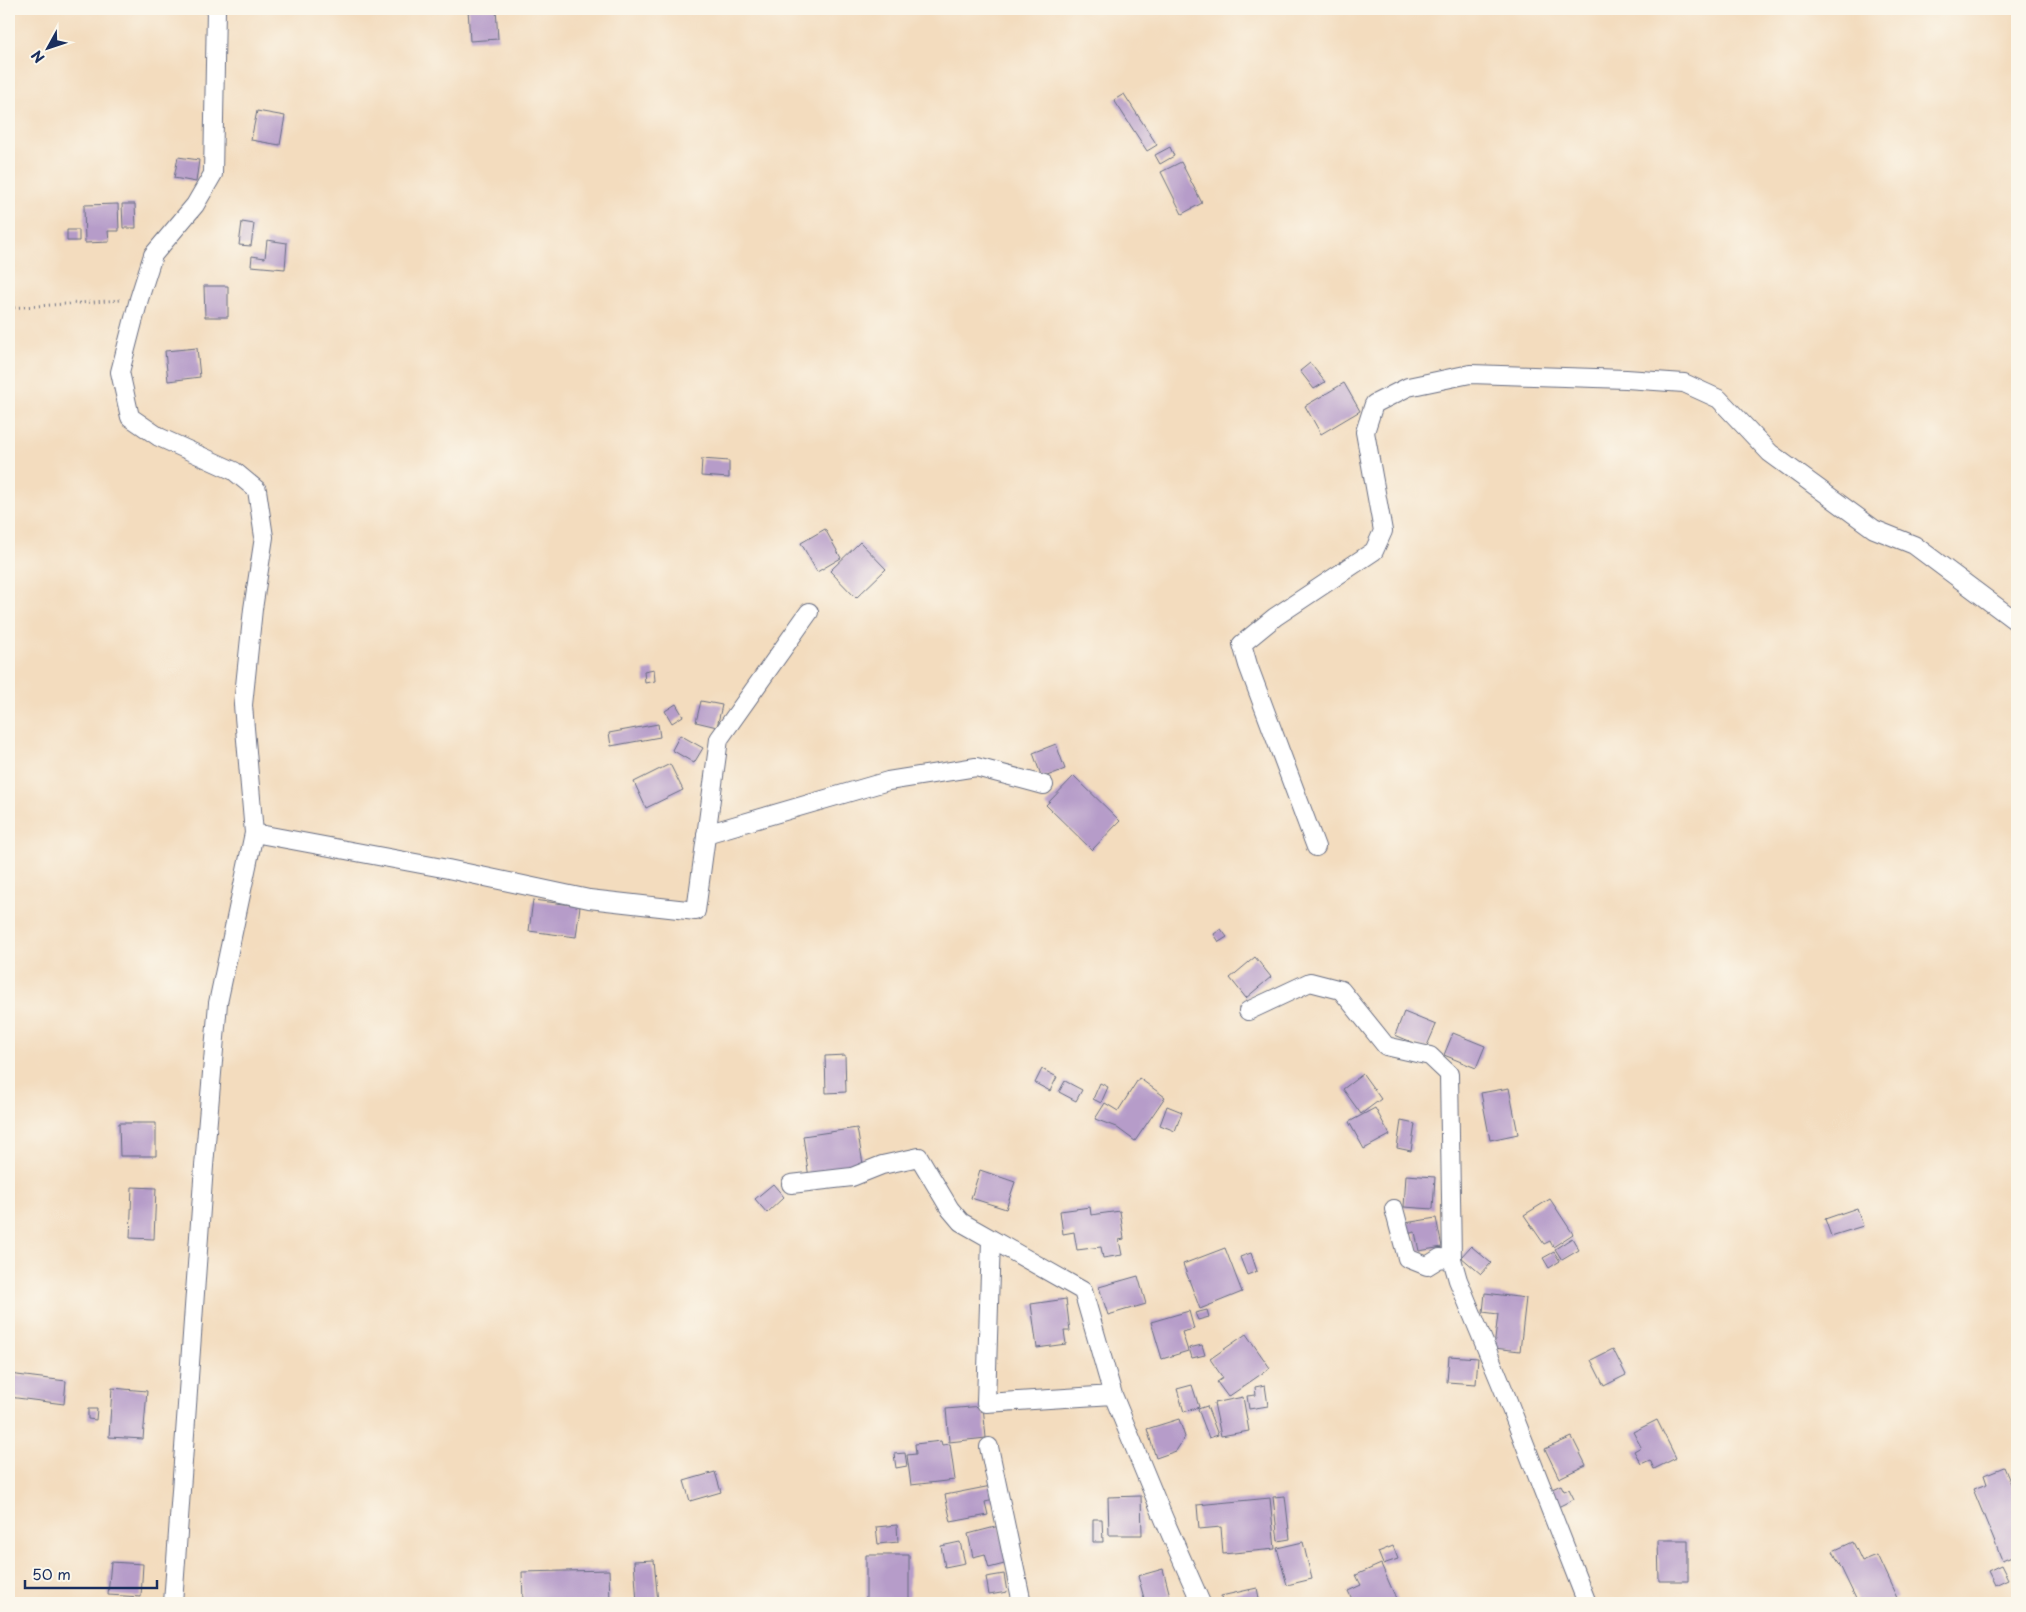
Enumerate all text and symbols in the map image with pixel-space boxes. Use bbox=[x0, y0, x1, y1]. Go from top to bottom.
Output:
north arrow bbox=[22, 22, 72, 72]
text: N bbox=[26, 46, 49, 68]
scale bar bbox=[25, 1557, 158, 1589]
text: 50 m bbox=[32, 1562, 71, 1585]

